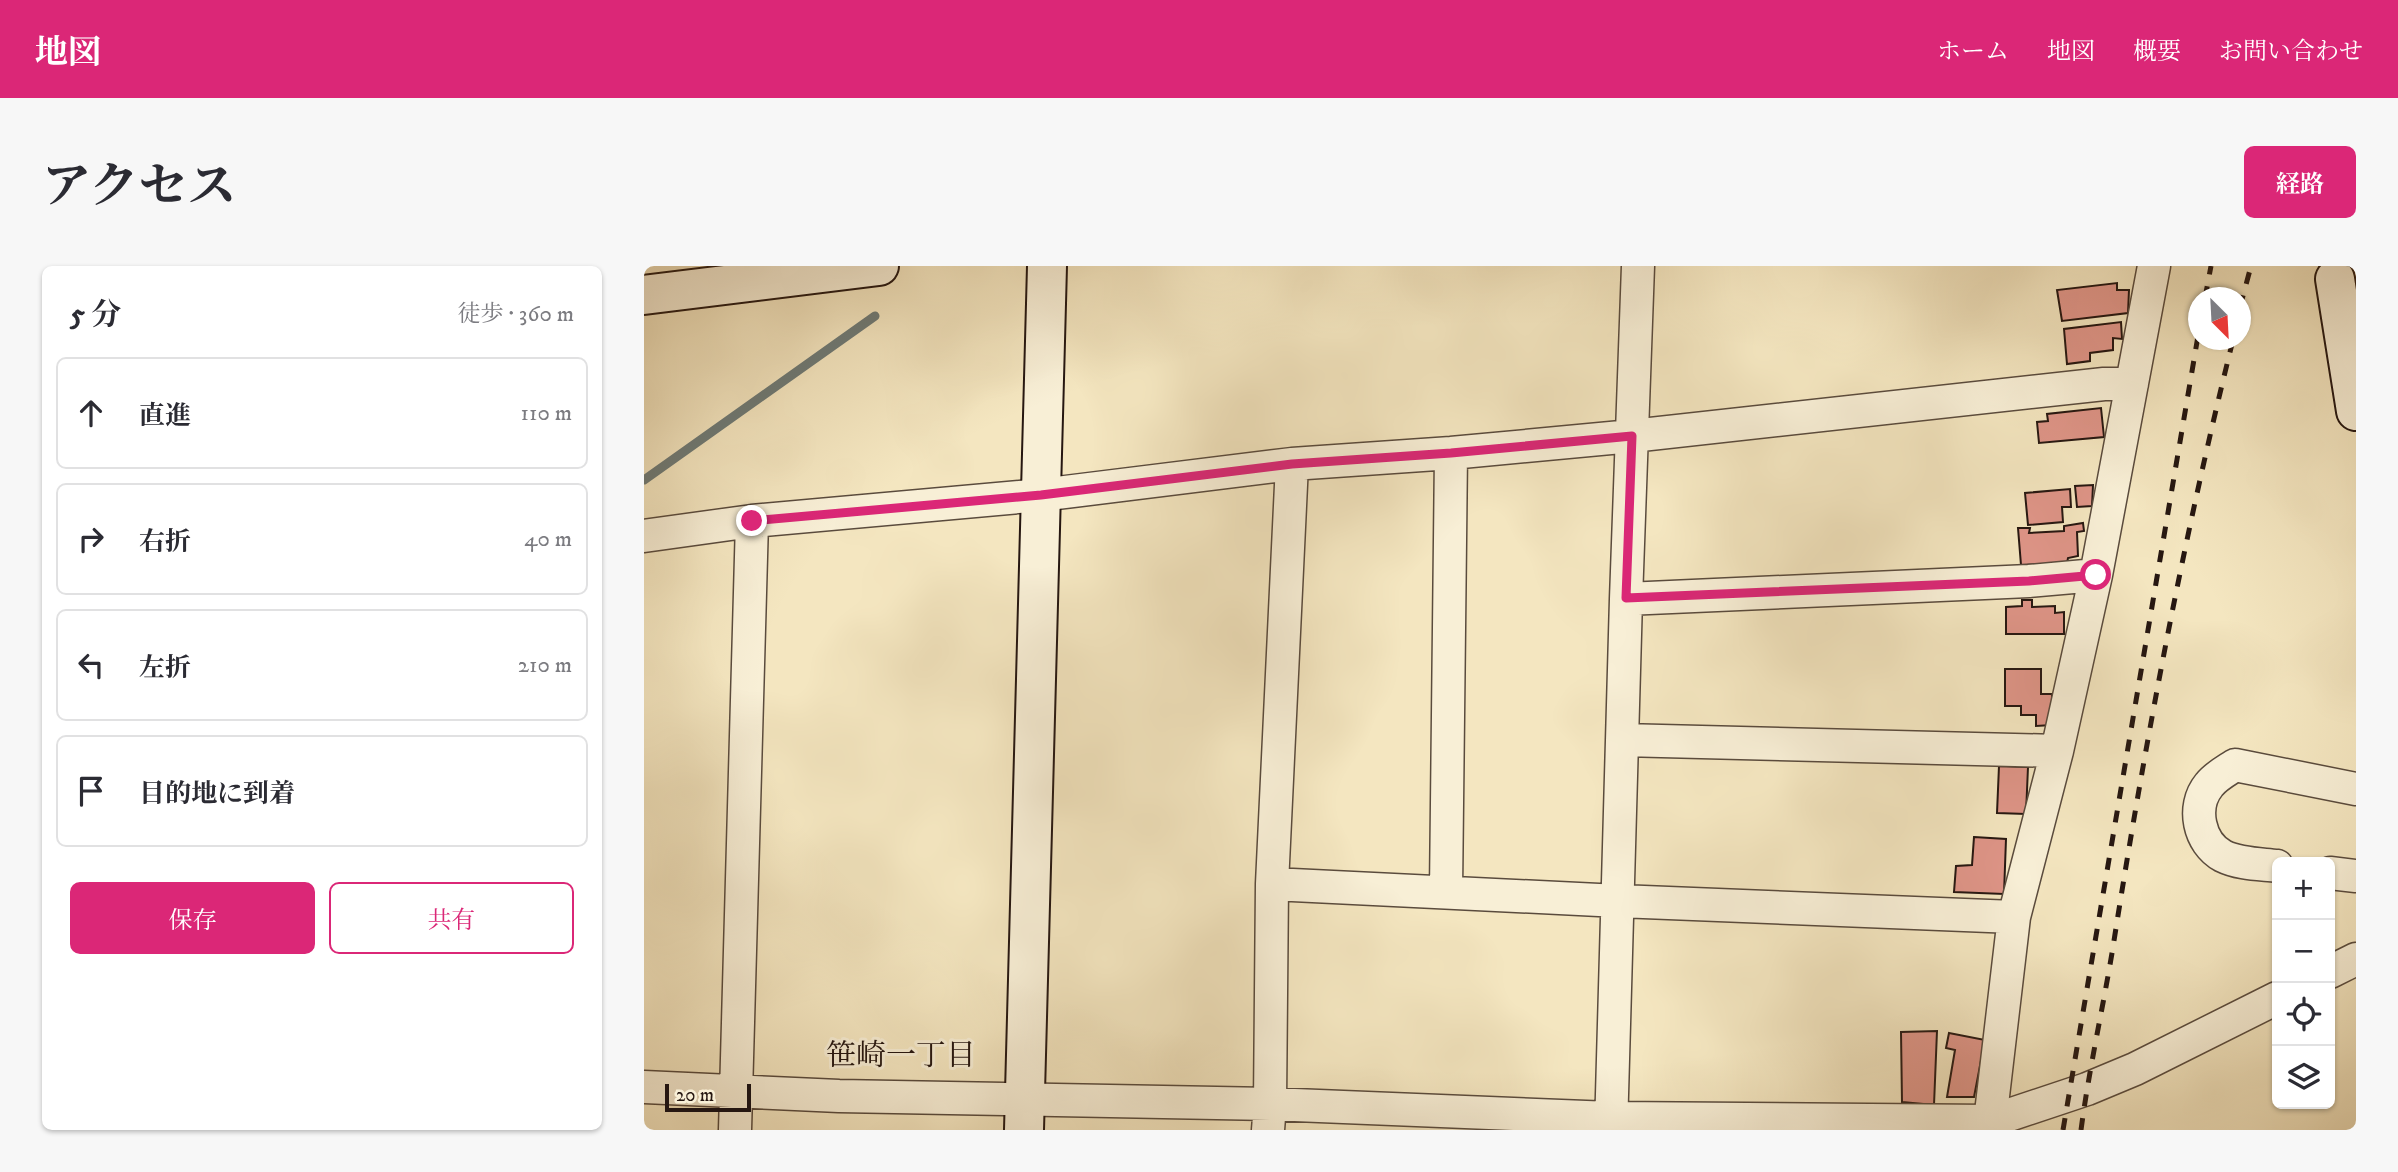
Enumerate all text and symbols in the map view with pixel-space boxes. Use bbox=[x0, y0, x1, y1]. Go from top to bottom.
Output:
text: 地図 bbox=[35, 33, 101, 74]
text: ホーム bbox=[1937, 37, 2009, 67]
text: 地図 bbox=[2047, 37, 2095, 67]
text: 概要 bbox=[2133, 37, 2181, 67]
text: お問い合わせ bbox=[2219, 37, 2363, 67]
button: 経路 bbox=[2244, 146, 2356, 218]
text: アクセス bbox=[42, 157, 237, 219]
north arrow bbox=[2188, 287, 2251, 350]
text: 5 分 bbox=[70, 297, 121, 334]
text: 徒歩 · 360 m bbox=[457, 300, 574, 329]
icon: ahead bbox=[72, 394, 110, 432]
text: 110 m bbox=[521, 399, 572, 428]
text: 直進 bbox=[139, 400, 191, 433]
route end bbox=[736, 505, 767, 536]
icon: right bbox=[72, 520, 110, 558]
text: 40 m bbox=[524, 525, 572, 554]
text: 右折 bbox=[139, 526, 191, 559]
route start bbox=[2080, 559, 2111, 590]
icon: left bbox=[72, 646, 110, 684]
text: 210 m bbox=[518, 651, 572, 680]
text: 左折 bbox=[139, 652, 191, 685]
icon: arrive bbox=[72, 772, 110, 810]
text: 目的地に到着 bbox=[139, 778, 295, 811]
map controls bbox=[2272, 857, 2335, 1109]
button: + bbox=[2272, 857, 2335, 920]
button: 保存 bbox=[70, 882, 315, 954]
button: 共有 bbox=[329, 882, 574, 954]
button: − bbox=[2272, 920, 2335, 983]
button: locate bbox=[2272, 983, 2335, 1046]
district label: 笹崎一丁目 bbox=[826, 1038, 976, 1075]
button: layers bbox=[2272, 1046, 2335, 1109]
scale bar bbox=[665, 1081, 751, 1113]
text: 20 m bbox=[676, 1084, 714, 1107]

